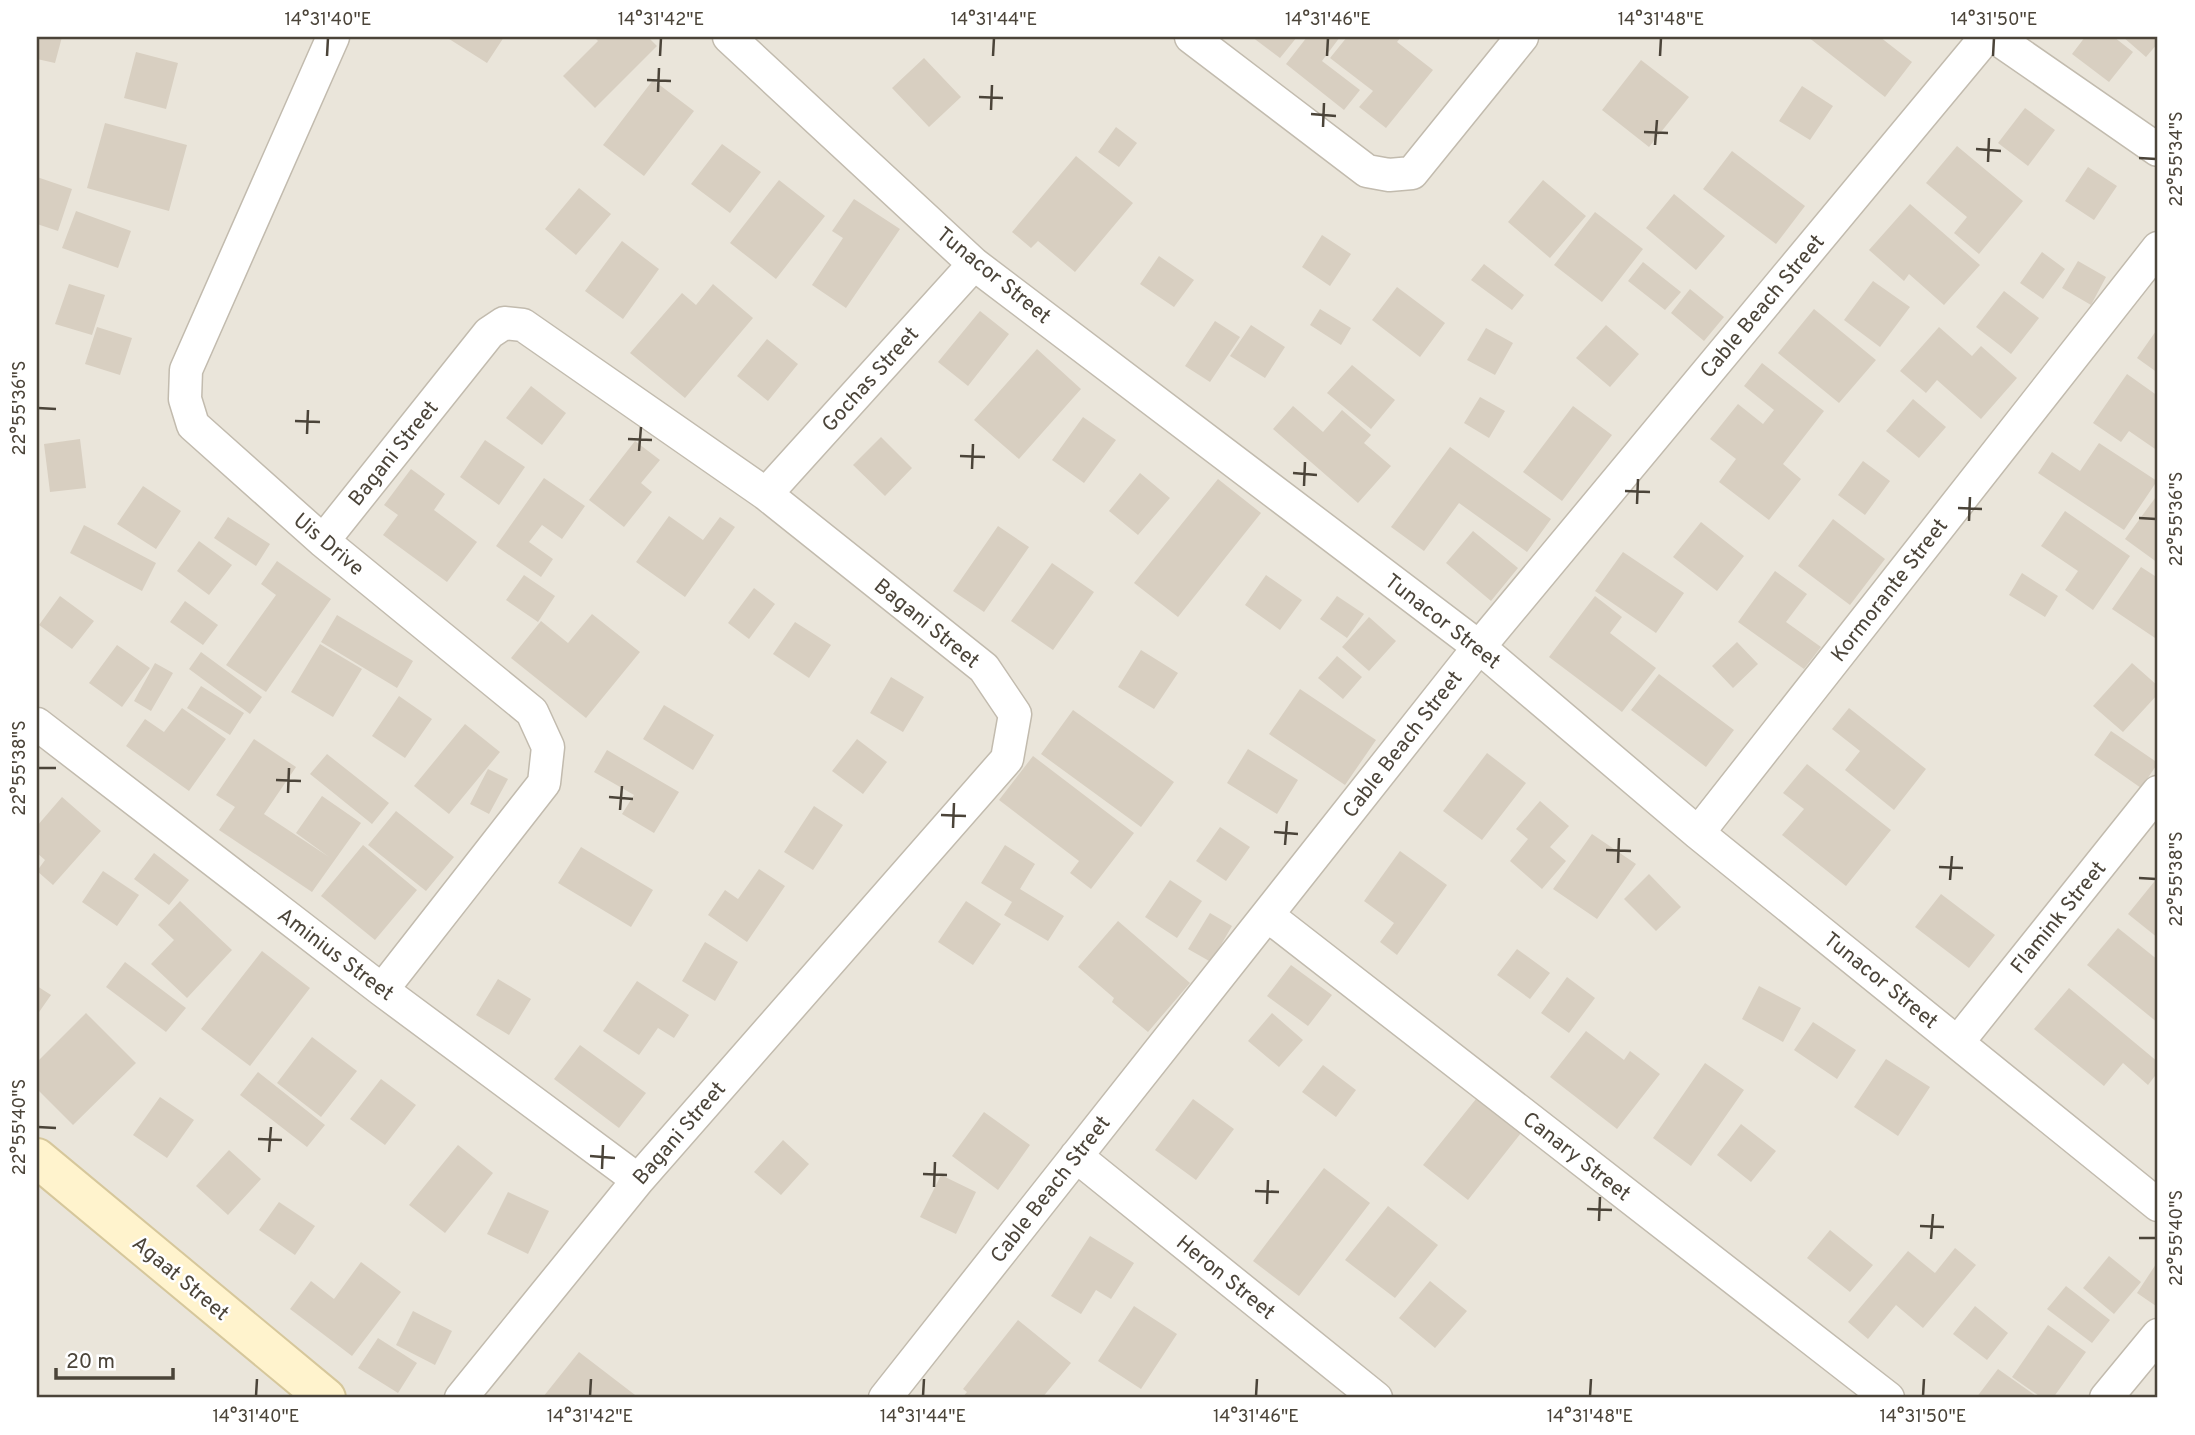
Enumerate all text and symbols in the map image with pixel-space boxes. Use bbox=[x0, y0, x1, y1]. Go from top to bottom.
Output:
text: 14°31'40"E bbox=[284, 9, 372, 32]
text: 14°31'42"E bbox=[618, 9, 704, 32]
text: 14°31'44"E bbox=[951, 9, 1037, 32]
text: 14°31'46"E bbox=[1285, 9, 1371, 32]
text: 14°31'48"E bbox=[1618, 9, 1704, 32]
text: 14°31'50"E bbox=[1951, 9, 2038, 32]
text: 22°55'34"S bbox=[2166, 111, 2189, 207]
street label: Tunacor Street bbox=[930, 222, 1056, 331]
street label: Cable Beach Street bbox=[1695, 229, 1831, 384]
street label: Gochas Street bbox=[817, 322, 926, 438]
text: 22°55'36"S bbox=[9, 360, 32, 456]
street label: Bagani Street bbox=[343, 396, 445, 512]
text: 22°55'36"S bbox=[2166, 471, 2189, 567]
street label: Uis Drive bbox=[287, 508, 369, 583]
street label: Kormorante Street bbox=[1826, 514, 1955, 668]
street label: Tunacor Street bbox=[1379, 568, 1505, 676]
street label: Bagani Street bbox=[868, 573, 984, 675]
street label: Cable Beach Street bbox=[1337, 666, 1469, 824]
text: 22°55'38"S bbox=[9, 720, 32, 816]
text: 22°55'38"S bbox=[2166, 831, 2189, 927]
street label: Flamink Street bbox=[2005, 856, 2113, 980]
street label: Aminius Street bbox=[271, 903, 399, 1008]
street label: Tunacor Street bbox=[1817, 927, 1943, 1036]
street label: Bagani Street bbox=[628, 1077, 732, 1191]
text: 22°55'40"S bbox=[9, 1079, 32, 1175]
street label: Canary Street bbox=[1516, 1106, 1636, 1208]
street label: Cable Beach Street bbox=[985, 1111, 1117, 1269]
text: 22°55'40"S bbox=[2166, 1190, 2189, 1286]
street label: Heron Street bbox=[1170, 1230, 1280, 1326]
street label: Agaat Street bbox=[126, 1231, 234, 1328]
scale bar bbox=[56, 1337, 173, 1381]
text: 20 m bbox=[66, 1349, 115, 1376]
text: 14°31'40"E bbox=[212, 1406, 300, 1429]
text: 14°31'42"E bbox=[547, 1406, 633, 1429]
text: 14°31'44"E bbox=[880, 1406, 966, 1429]
text: 14°31'46"E bbox=[1213, 1406, 1299, 1429]
text: 14°31'48"E bbox=[1547, 1406, 1633, 1429]
text: 14°31'50"E bbox=[1880, 1406, 1967, 1429]

